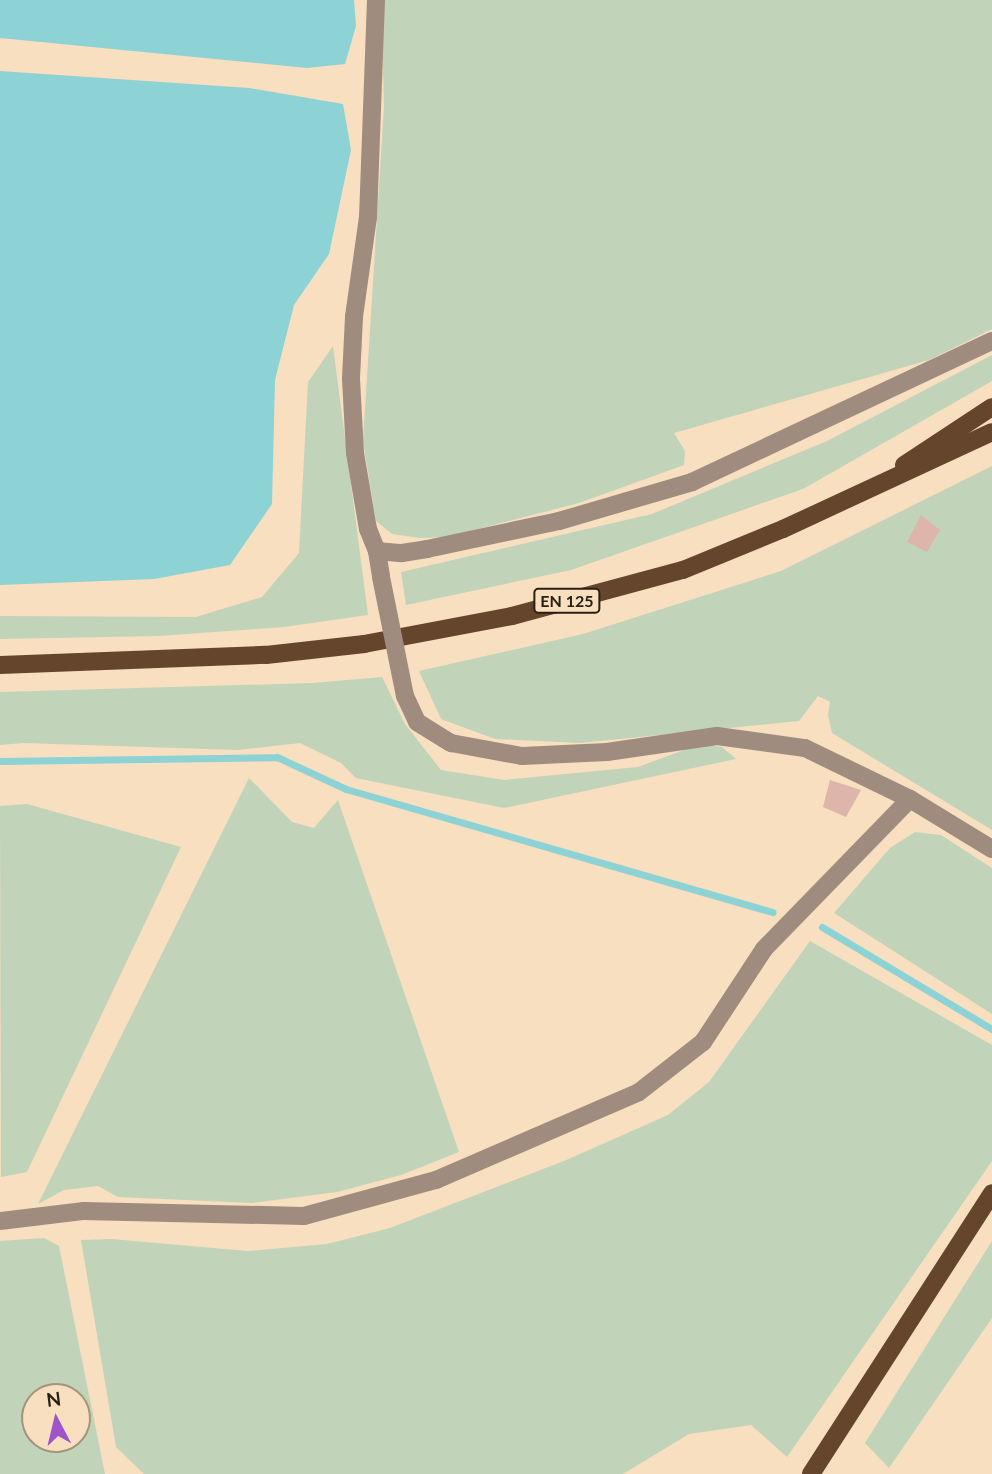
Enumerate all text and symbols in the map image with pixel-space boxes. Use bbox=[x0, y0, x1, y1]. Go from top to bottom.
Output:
road number: EN 125 bbox=[532, 588, 602, 614]
north arrow bbox=[21, 1383, 91, 1453]
text: N bbox=[45, 1386, 62, 1411]

